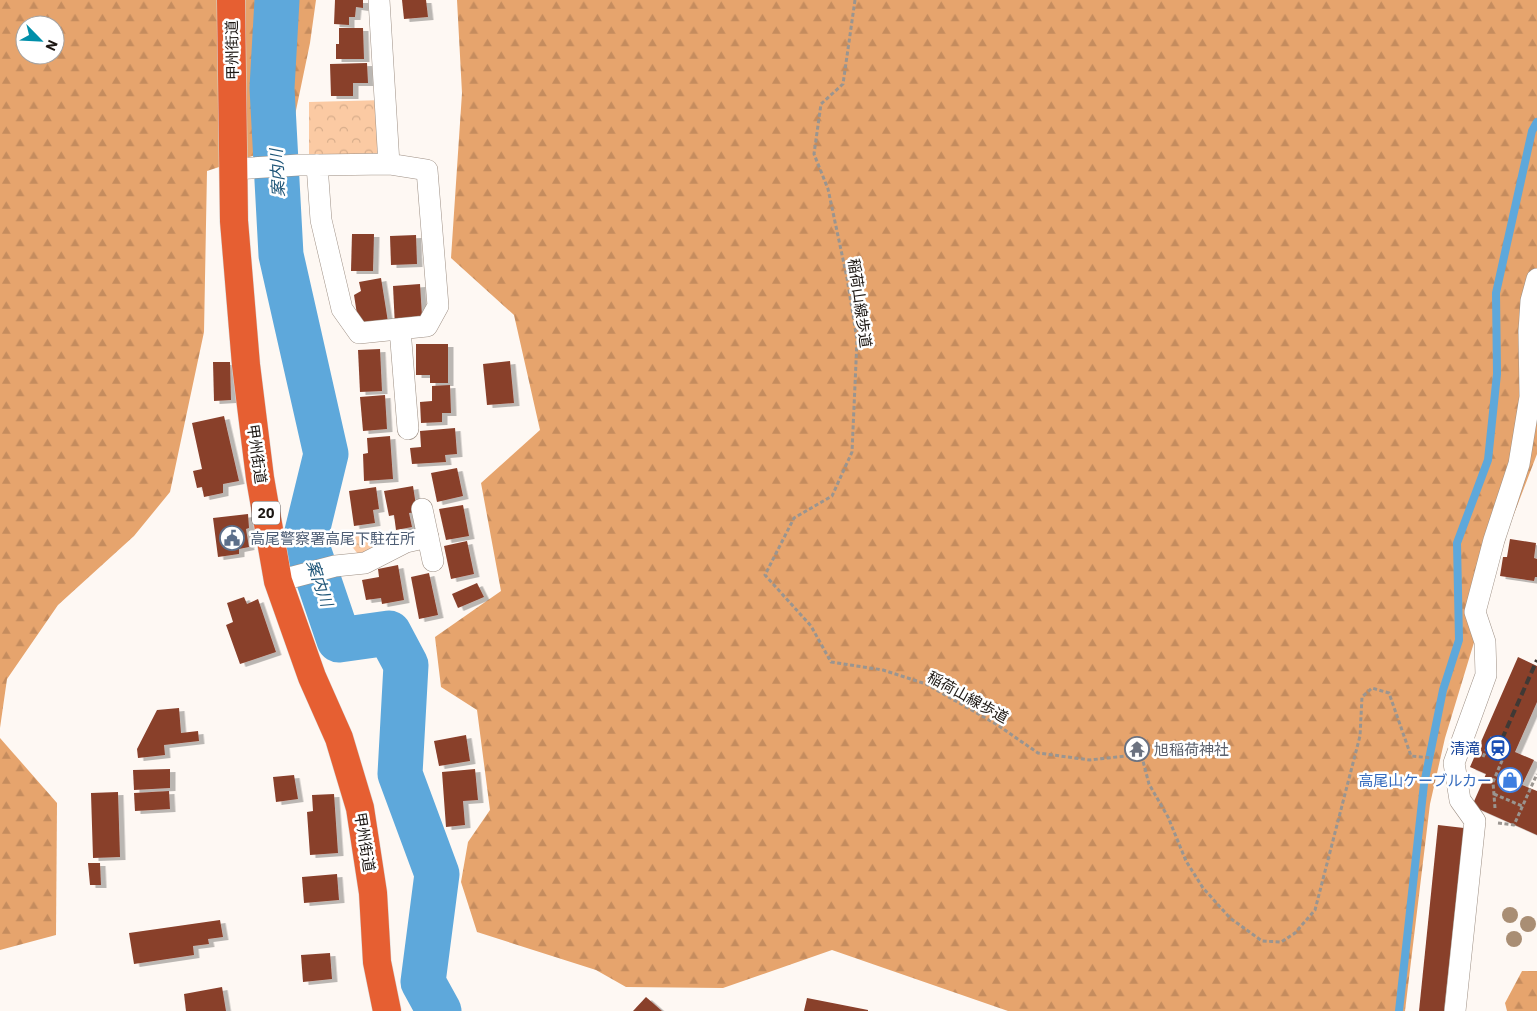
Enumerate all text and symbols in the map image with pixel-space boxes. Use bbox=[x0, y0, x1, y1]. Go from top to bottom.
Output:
north arrow bbox=[15, 15, 65, 65]
street label: 甲州街道 bbox=[222, 20, 242, 80]
text: N bbox=[42, 37, 62, 54]
water label: 案内川 bbox=[266, 147, 288, 197]
street label: 稲荷山線歩道 bbox=[844, 257, 876, 349]
street label: 甲州街道 bbox=[243, 423, 271, 485]
road number: 20 bbox=[252, 502, 280, 524]
public building icon: 高尾警察署高尾下駐在所 bbox=[219, 525, 245, 551]
place label: 高尾警察署高尾下駐在所 bbox=[250, 529, 415, 548]
water label: 案内川 bbox=[303, 557, 338, 611]
street label: 稲荷山線歩道 bbox=[924, 667, 1012, 727]
station icon: 清滝 bbox=[1485, 735, 1511, 761]
temple icon: 旭稲荷神社 bbox=[1124, 736, 1150, 762]
place label: 清滝 bbox=[1450, 739, 1480, 758]
place label: 旭稲荷神社 bbox=[1154, 740, 1229, 759]
shop icon: 高尾山ケーブルカー bbox=[1497, 767, 1523, 793]
place label: 高尾山ケーブルカー bbox=[1358, 771, 1492, 790]
street label: 甲州街道 bbox=[351, 811, 379, 873]

